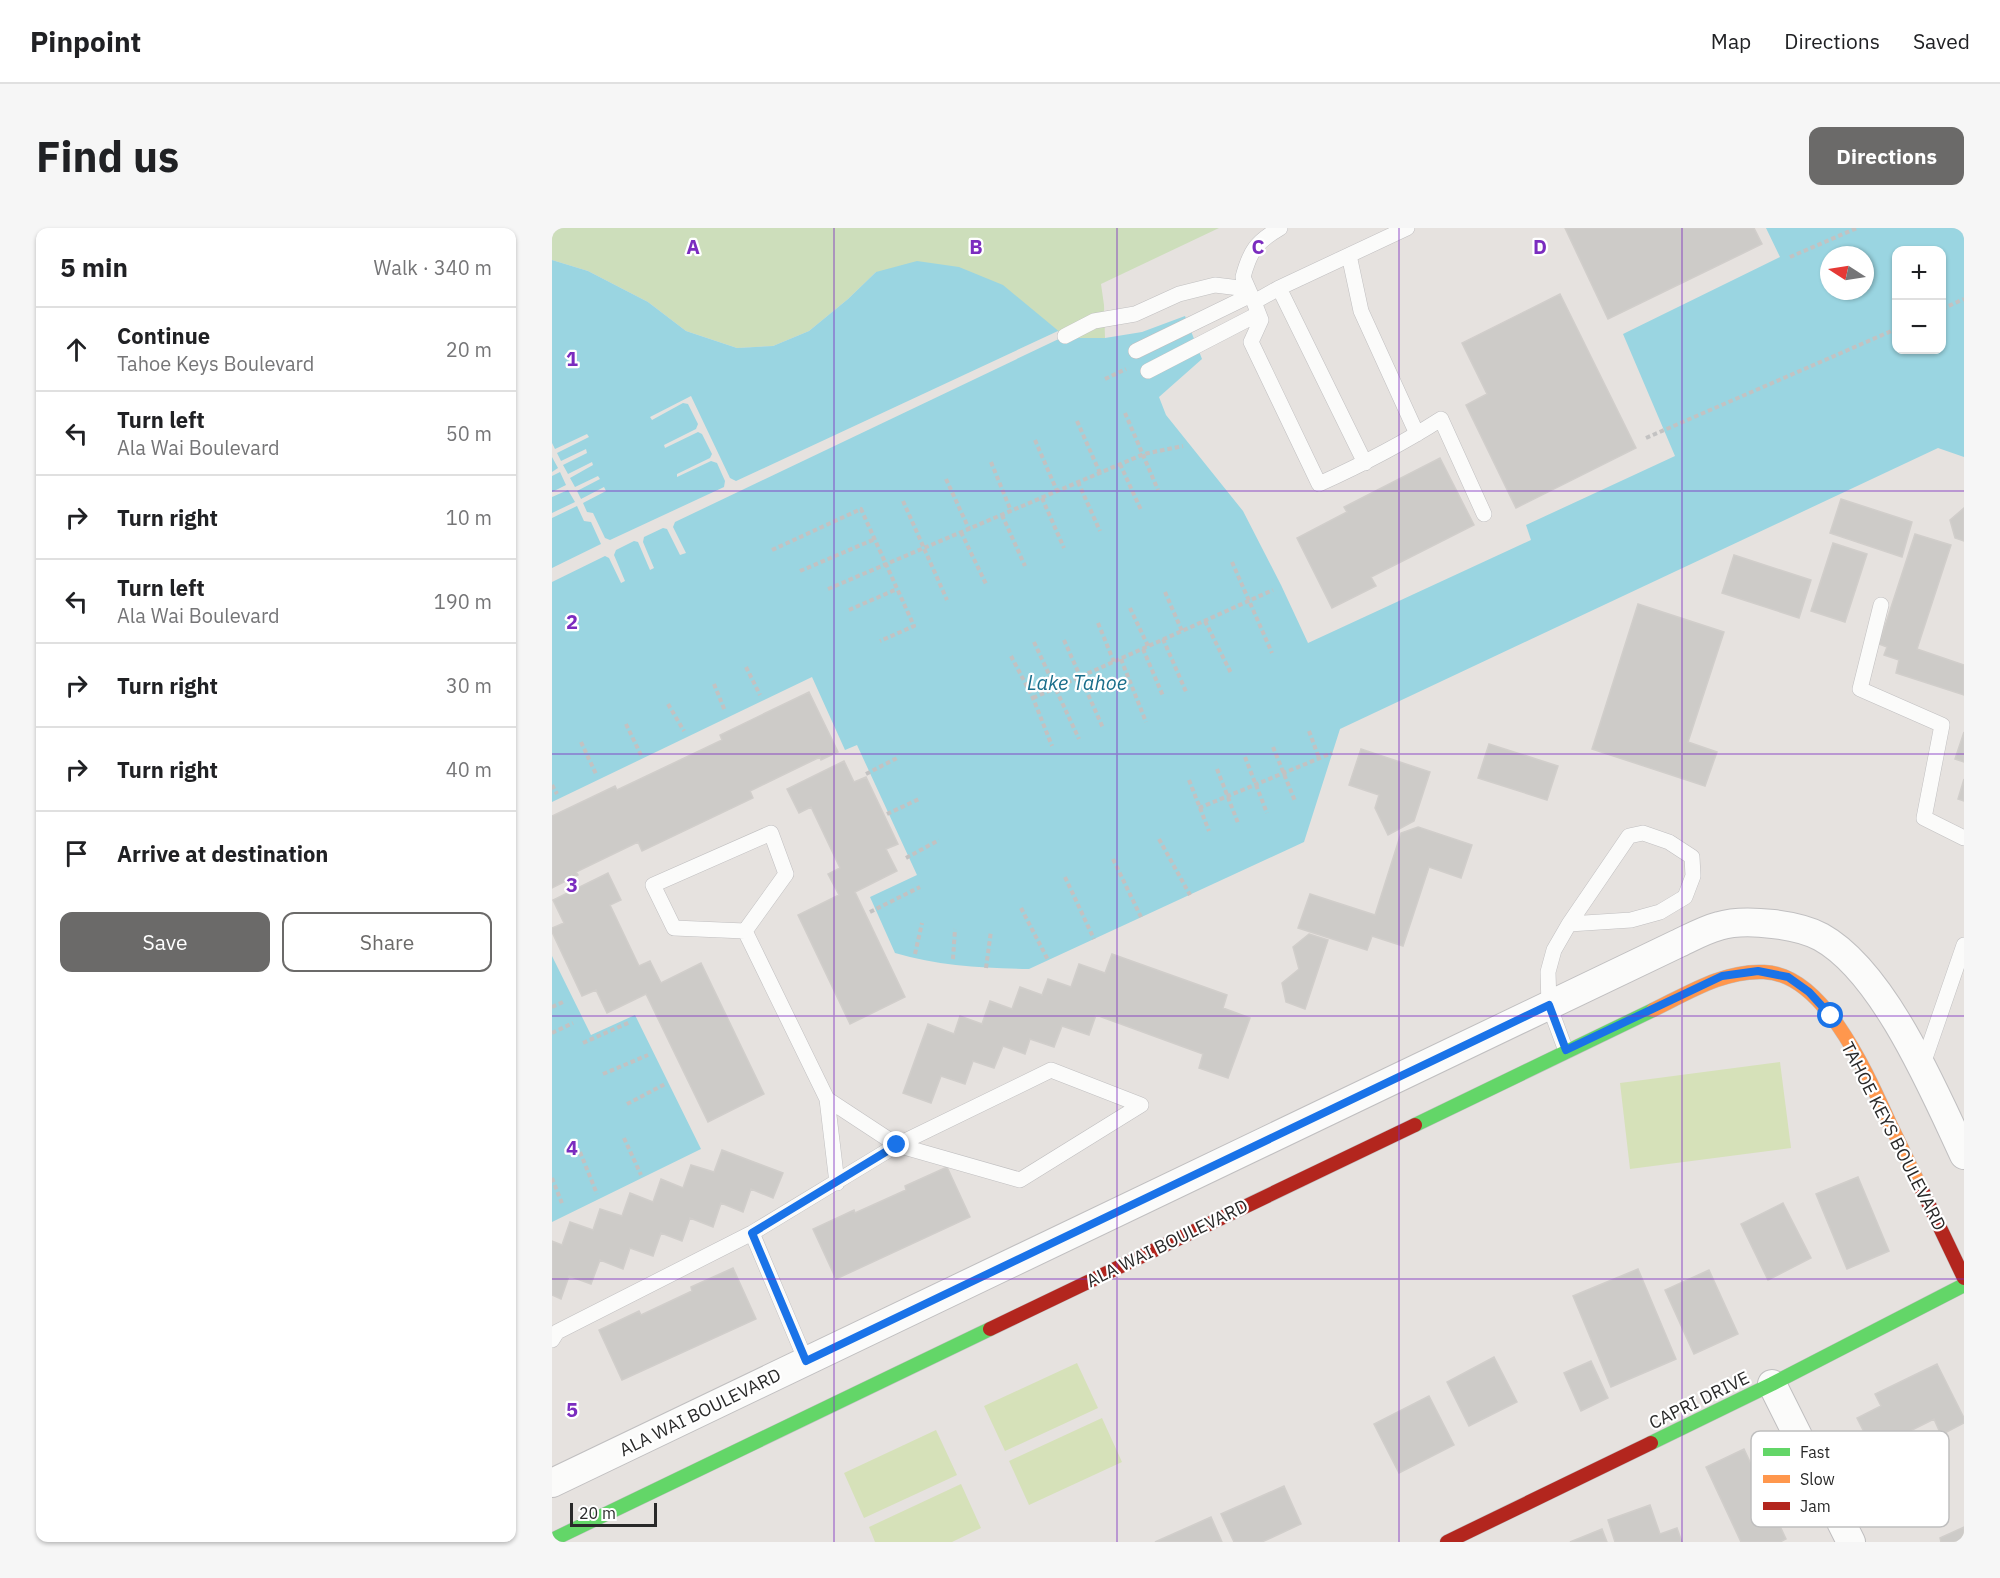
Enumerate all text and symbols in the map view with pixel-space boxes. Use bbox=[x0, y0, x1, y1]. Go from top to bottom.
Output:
text: Pinpoint bbox=[30, 23, 141, 60]
text: Map bbox=[1711, 27, 1751, 55]
text: Directions bbox=[1784, 27, 1880, 55]
text: Saved bbox=[1913, 27, 1970, 55]
button: Directions bbox=[1809, 127, 1964, 185]
text: Find us bbox=[36, 129, 179, 184]
text: A bbox=[686, 233, 700, 260]
text: B bbox=[969, 233, 983, 260]
text: C bbox=[1251, 233, 1265, 260]
text: D bbox=[1533, 233, 1547, 260]
north arrow bbox=[1820, 246, 1874, 300]
map controls bbox=[1892, 246, 1946, 354]
button: + bbox=[1892, 246, 1946, 300]
text: 5 min bbox=[60, 250, 128, 284]
text: Walk · 340 m bbox=[374, 254, 492, 281]
button: − bbox=[1892, 300, 1946, 354]
text: Continue bbox=[117, 321, 210, 350]
icon: ahead bbox=[60, 333, 93, 366]
text: 20 m bbox=[446, 336, 492, 363]
text: 1 bbox=[566, 345, 578, 372]
text: Tahoe Keys Boulevard bbox=[117, 350, 314, 377]
text: Turn left bbox=[117, 405, 205, 434]
icon: left bbox=[60, 417, 93, 450]
text: 50 m bbox=[446, 420, 492, 447]
text: Ala Wai Boulevard bbox=[117, 434, 280, 461]
icon: right bbox=[60, 501, 93, 534]
text: Turn right bbox=[117, 503, 218, 532]
text: 10 m bbox=[446, 504, 492, 531]
text: Turn left bbox=[117, 573, 205, 602]
icon: left bbox=[60, 585, 93, 618]
text: 190 m bbox=[434, 588, 492, 615]
text: Ala Wai Boulevard bbox=[117, 602, 280, 629]
text: 2 bbox=[566, 608, 578, 635]
icon: right bbox=[60, 669, 93, 702]
water label: Lake Tahoe bbox=[1027, 669, 1127, 696]
text: Turn right bbox=[117, 671, 218, 700]
text: 30 m bbox=[446, 672, 492, 699]
icon: right bbox=[60, 753, 93, 786]
text: Turn right bbox=[117, 755, 218, 784]
text: 40 m bbox=[446, 756, 492, 783]
icon: arrive bbox=[60, 837, 93, 870]
text: Arrive at destination bbox=[117, 839, 328, 868]
text: 3 bbox=[566, 871, 578, 898]
button: Save bbox=[60, 912, 270, 972]
button: Share bbox=[282, 912, 492, 972]
route start bbox=[1817, 1002, 1843, 1028]
street label: TAHOE KEYS BOULEVARD bbox=[1836, 1038, 1952, 1234]
route end bbox=[883, 1131, 909, 1157]
text: 4 bbox=[566, 1134, 578, 1161]
street label: ALA WAI BOULEVARD bbox=[1082, 1194, 1252, 1292]
street label: ALA WAI BOULEVARD bbox=[615, 1363, 785, 1461]
street label: CAPRI DRIVE bbox=[1645, 1366, 1753, 1434]
text: 5 bbox=[566, 1396, 578, 1423]
legend bbox=[1751, 1431, 1949, 1527]
text: Fast bbox=[1800, 1442, 1830, 1462]
text: Slow bbox=[1800, 1469, 1835, 1489]
text: Jam bbox=[1800, 1496, 1831, 1516]
scale bar bbox=[570, 1500, 657, 1528]
text: 20 m bbox=[579, 1503, 616, 1523]

